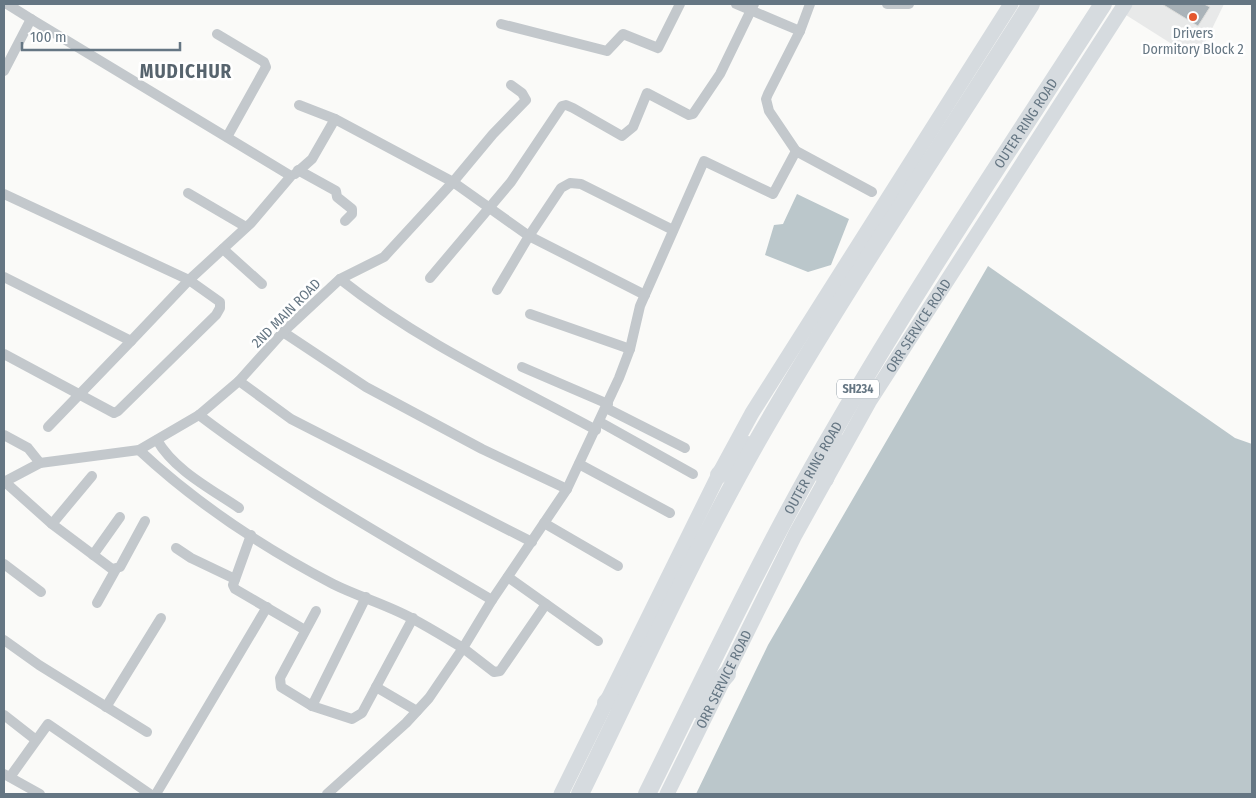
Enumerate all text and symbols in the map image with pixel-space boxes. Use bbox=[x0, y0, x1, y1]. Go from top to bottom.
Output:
marker: Drivers Dormitory Block 2 bbox=[1187, 11, 1199, 23]
scale bar bbox=[22, 20, 180, 52]
place label: Drivers Dormitory Block 2 bbox=[1142, 25, 1244, 58]
text: 100 m bbox=[30, 28, 67, 46]
district label: MUDICHUR bbox=[140, 60, 232, 83]
street label: OUTER RING ROAD bbox=[991, 75, 1062, 172]
street label: 2ND MAIN ROAD bbox=[248, 275, 324, 351]
street label: ORR SERVICE ROAD bbox=[882, 276, 955, 376]
road number: SH234 bbox=[837, 379, 879, 398]
street label: OUTER RING ROAD bbox=[781, 419, 846, 517]
street label: ORR SERVICE ROAD bbox=[693, 627, 756, 732]

